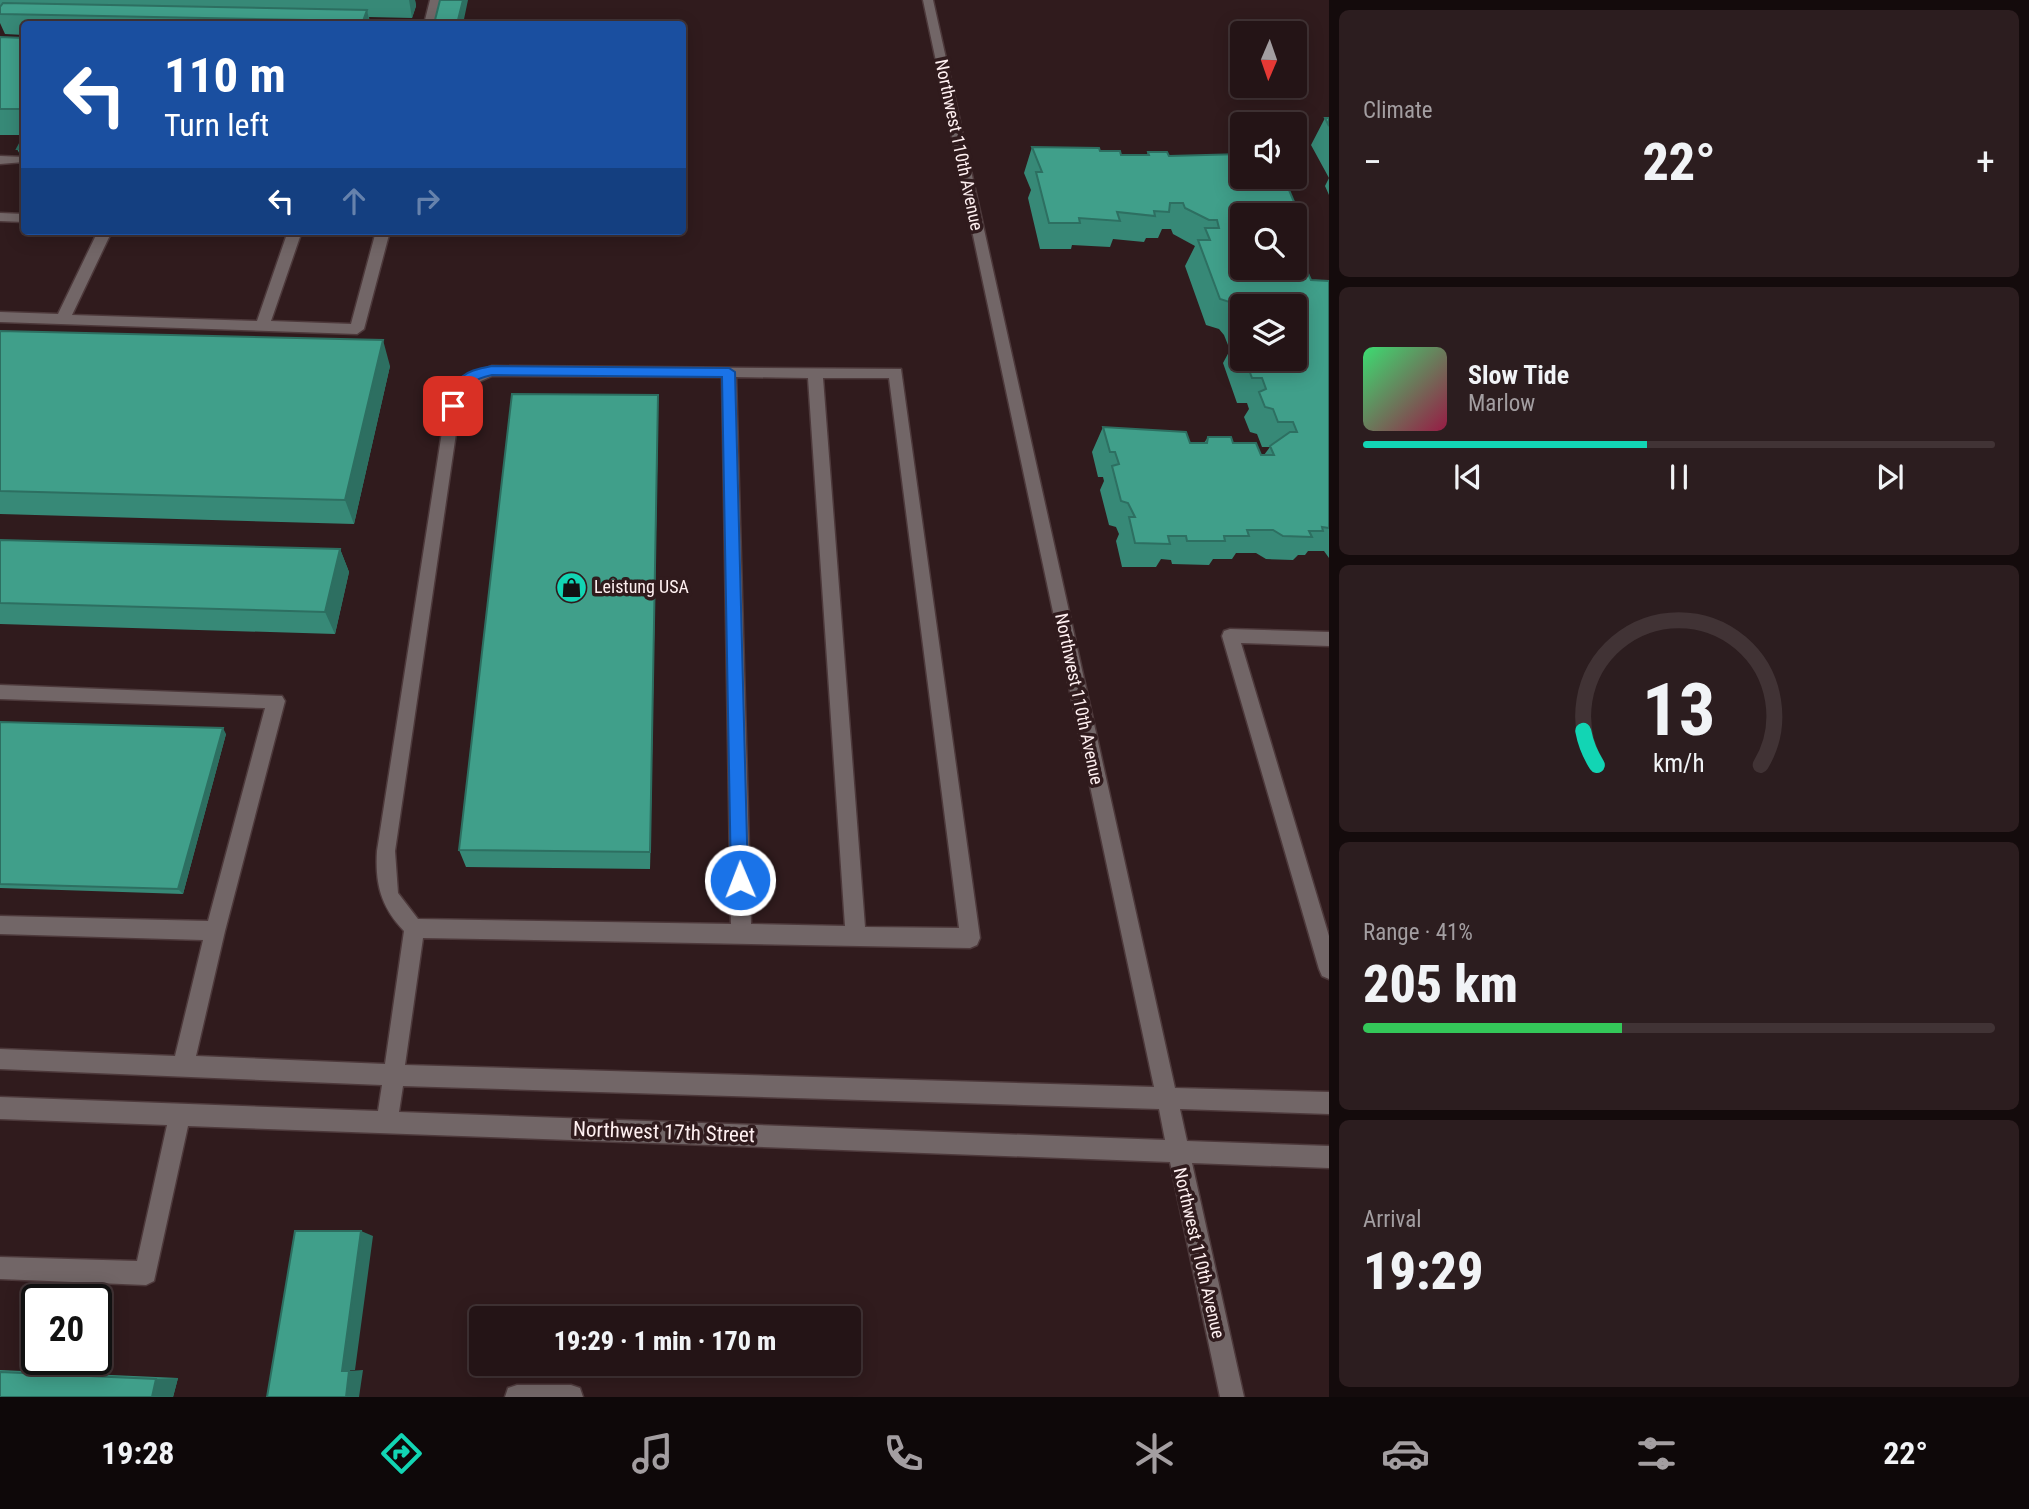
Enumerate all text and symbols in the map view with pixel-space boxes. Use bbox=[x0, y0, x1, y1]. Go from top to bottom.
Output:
north arrow bbox=[1230, 21, 1307, 98]
map controls bbox=[1230, 21, 1307, 371]
text: 110 m bbox=[164, 47, 286, 104]
icon: left bbox=[49, 49, 140, 140]
street label: Northwest 110th Avenue bbox=[931, 57, 988, 232]
text: Climate bbox=[1363, 97, 1433, 124]
text: Turn left bbox=[164, 106, 269, 144]
button: sound bbox=[1230, 112, 1307, 189]
text: 22° bbox=[1642, 132, 1716, 193]
text: − bbox=[1363, 140, 1382, 184]
text: + bbox=[1976, 140, 1995, 184]
icon: left bbox=[262, 182, 300, 220]
icon: ahead bbox=[335, 182, 373, 220]
icon: right bbox=[408, 182, 446, 220]
button: search bbox=[1230, 203, 1307, 280]
button: layers bbox=[1230, 294, 1307, 371]
text: Slow Tide bbox=[1468, 360, 1569, 390]
pin bbox=[423, 376, 483, 436]
icon: arrive bbox=[434, 387, 472, 425]
text: Marlow bbox=[1468, 390, 1535, 417]
icon: previous bbox=[1449, 458, 1487, 496]
icon: pause bbox=[1660, 458, 1698, 496]
icon: next bbox=[1871, 458, 1909, 496]
shop icon: Leistung USA bbox=[554, 570, 588, 604]
place label: Leistung USA bbox=[594, 576, 690, 597]
street label: Northwest 110th Avenue bbox=[1051, 611, 1108, 786]
text: 13 bbox=[1642, 667, 1716, 753]
text: km/h bbox=[1653, 748, 1705, 777]
position arrow bbox=[703, 843, 777, 917]
text: Range · 41% bbox=[1363, 919, 1473, 946]
text: 205 km bbox=[1363, 954, 1518, 1015]
street label: Northwest 17th Street bbox=[573, 1117, 755, 1147]
street label: Northwest 110th Avenue bbox=[1170, 1165, 1229, 1340]
text: Arrival bbox=[1363, 1206, 1422, 1233]
text: 19:29 bbox=[1363, 1241, 1483, 1302]
speed limit sign: 20 bbox=[21, 1284, 112, 1375]
text: 19:29 · 1 min · 170 m bbox=[554, 1326, 776, 1356]
icon: directions bbox=[377, 1429, 426, 1478]
icon: music bbox=[628, 1429, 677, 1478]
icon: phone bbox=[879, 1429, 928, 1478]
icon: climate bbox=[1130, 1429, 1179, 1478]
icon: car bbox=[1381, 1429, 1430, 1478]
icon: filters bbox=[1632, 1429, 1681, 1478]
text: 19:28 bbox=[101, 1434, 174, 1472]
text: 22° bbox=[1883, 1434, 1928, 1472]

